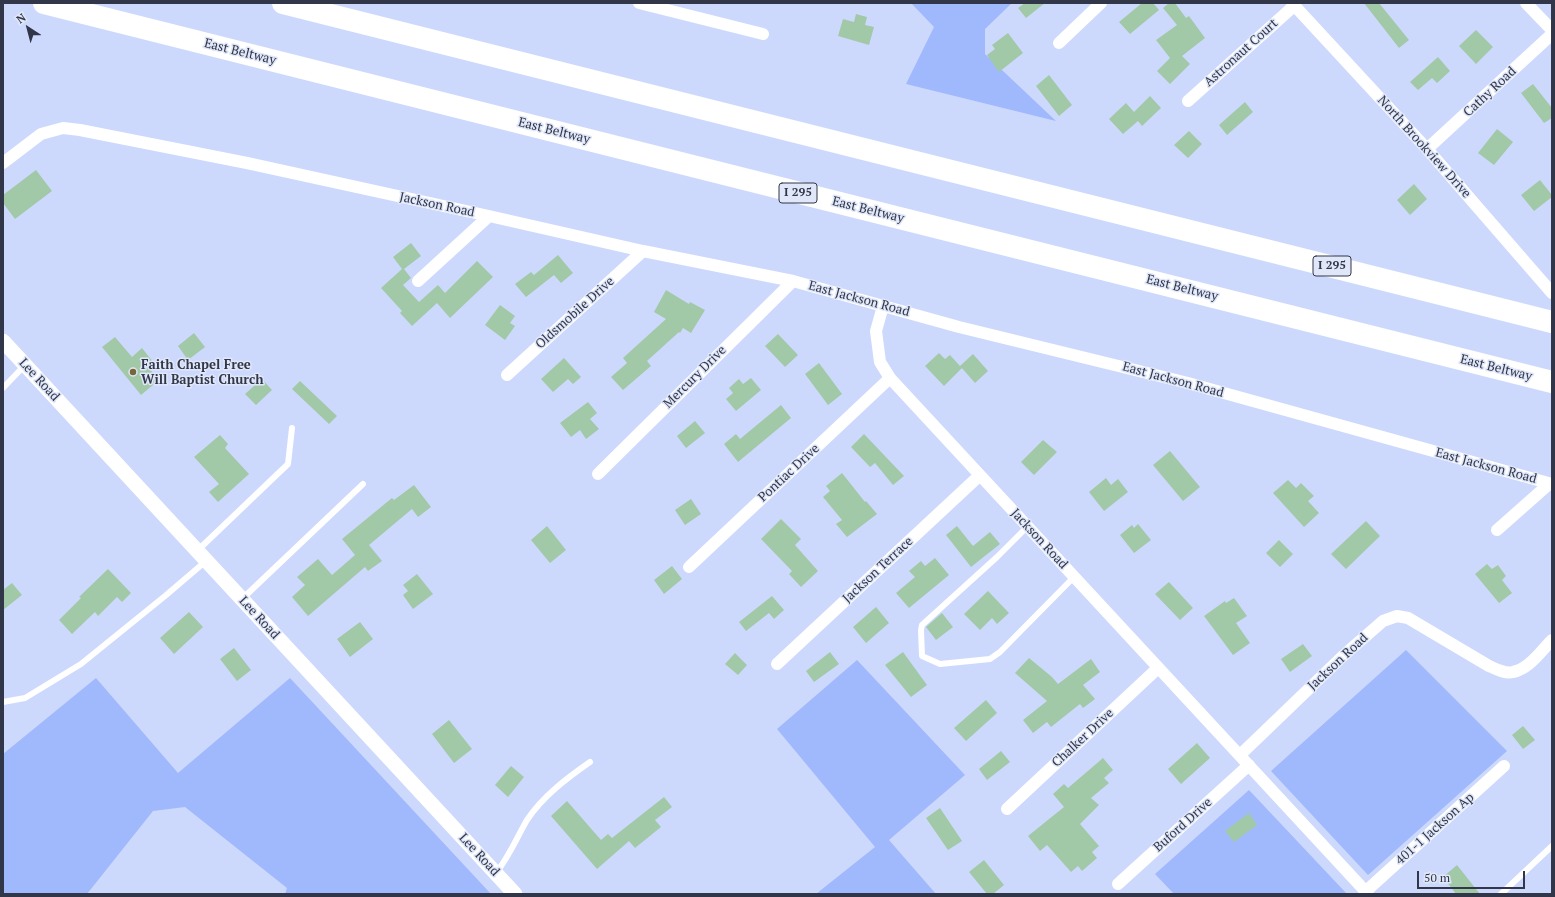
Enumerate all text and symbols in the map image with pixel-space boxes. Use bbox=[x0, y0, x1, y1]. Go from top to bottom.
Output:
north arrow bbox=[8, 8, 48, 48]
text: N bbox=[13, 10, 28, 26]
street label: Astronaut Court bbox=[1201, 16, 1281, 90]
street label: East Beltway bbox=[202, 36, 278, 68]
street label: Cathy Road bbox=[1461, 64, 1519, 120]
street label: North Brookview Drive bbox=[1374, 93, 1474, 201]
street label: East Beltway bbox=[516, 115, 592, 147]
road number: I 295 bbox=[779, 183, 817, 203]
street label: Jackson Road bbox=[398, 189, 476, 221]
street label: East Beltway bbox=[830, 194, 906, 226]
road number: I 295 bbox=[1313, 256, 1351, 276]
street label: East Beltway bbox=[1144, 272, 1220, 304]
street label: Oldsmobile Drive bbox=[532, 274, 618, 352]
street label: East Jackson Road bbox=[807, 278, 911, 320]
street label: Mercury Drive bbox=[660, 342, 730, 412]
street label: East Beltway bbox=[1458, 352, 1534, 384]
street label: Lee Road bbox=[15, 356, 63, 404]
place label: Faith Chapel Free Will Baptist Church bbox=[141, 357, 264, 388]
street label: East Jackson Road bbox=[1121, 359, 1225, 401]
marker: Faith Chapel Free Will Baptist Church bbox=[128, 367, 138, 377]
street label: Pontiac Drive bbox=[755, 441, 823, 505]
street label: East Jackson Road bbox=[1434, 445, 1538, 487]
street label: Jackson Road bbox=[1007, 506, 1071, 572]
street label: Jackson Terrace bbox=[840, 534, 916, 606]
street label: Lee Road bbox=[235, 594, 283, 642]
street label: Jackson Road bbox=[1305, 630, 1371, 694]
street label: Chalker Drive bbox=[1049, 705, 1117, 771]
street label: 401-1 Jackson Ap bbox=[1393, 790, 1477, 868]
street label: Buford Drive bbox=[1151, 795, 1215, 855]
street label: Lee Road bbox=[455, 831, 503, 879]
scale bar bbox=[1419, 863, 1527, 889]
text: 50 m bbox=[1424, 870, 1450, 885]

